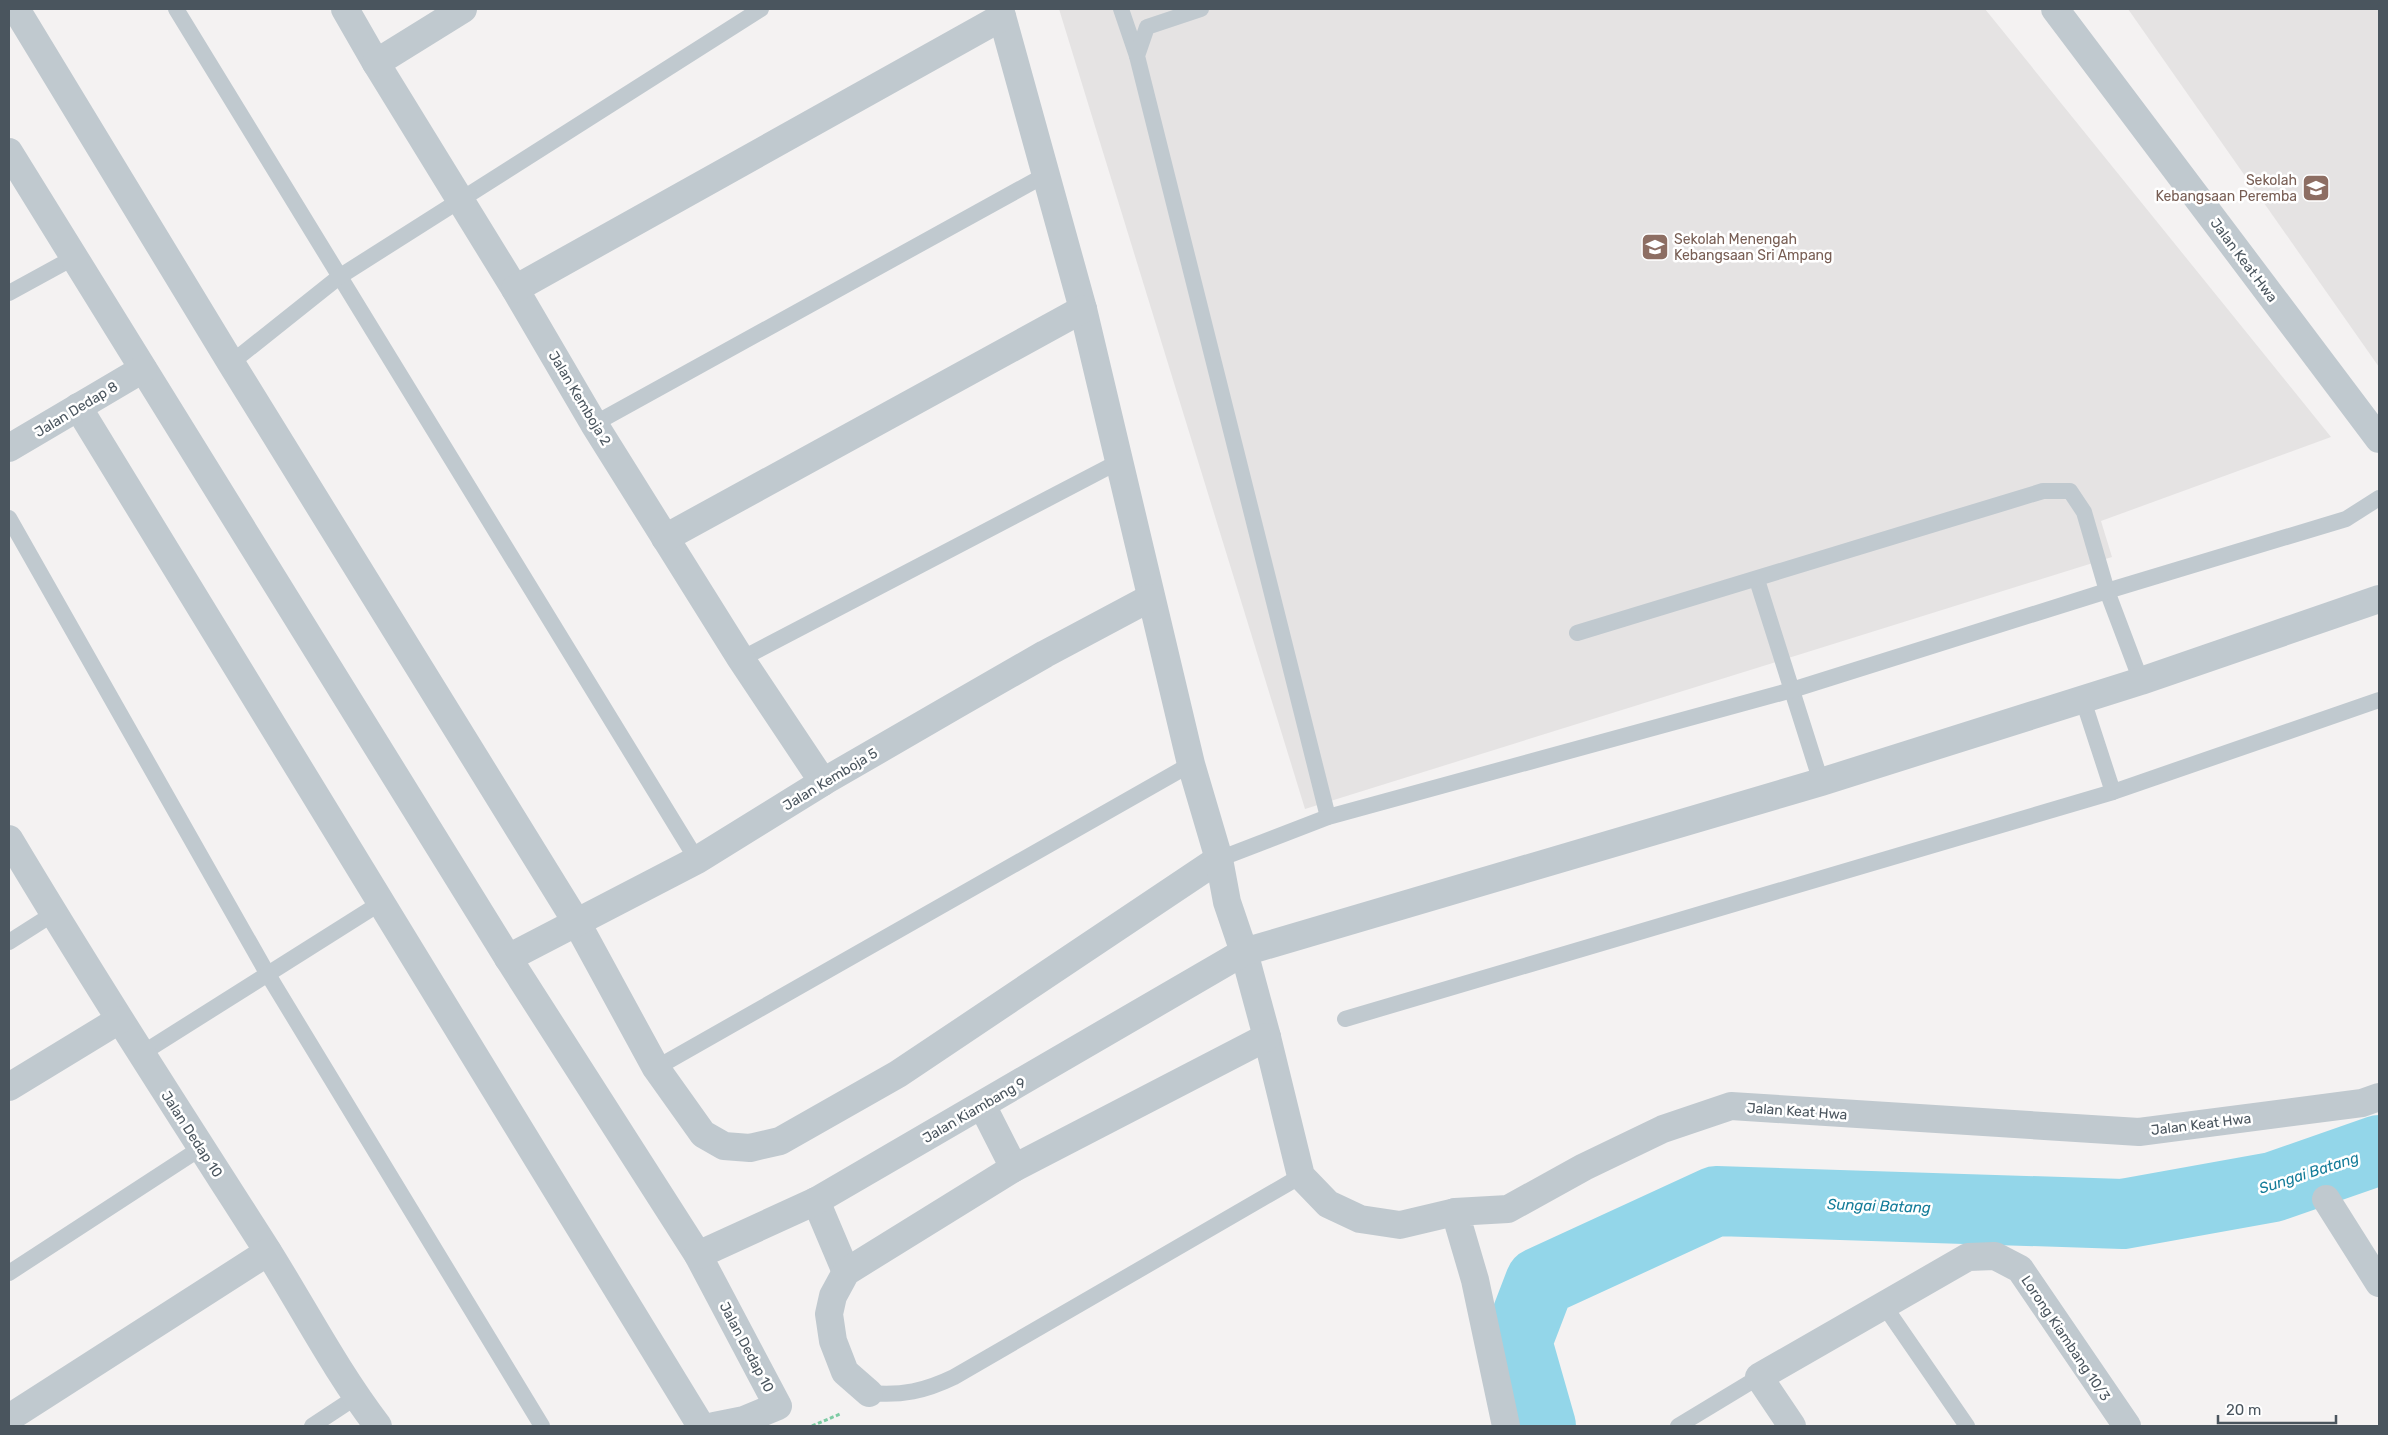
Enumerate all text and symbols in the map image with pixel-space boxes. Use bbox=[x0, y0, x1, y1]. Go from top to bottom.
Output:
place label: Sekolah Kebangsaan Peremba bbox=[2155, 172, 2297, 205]
school or university icon: Sekolah Kebangsaan Peremba bbox=[2301, 173, 2331, 203]
street label: Jalan Keat Hwa bbox=[2206, 215, 2281, 306]
place label: Sekolah Menengah Kebangsaan Sri Ampang bbox=[1674, 231, 1832, 264]
school or university icon: Sekolah Menengah Kebangsaan Sri Ampang bbox=[1640, 232, 1670, 262]
street label: Jalan Kemboja 2 bbox=[545, 348, 614, 449]
street label: Jalan Dedap 8 bbox=[32, 378, 121, 441]
street label: Jalan Kemboja 5 bbox=[780, 745, 881, 814]
street label: Jalan Kiambang 9 bbox=[920, 1074, 1029, 1147]
street label: Jalan Dedap 10 bbox=[157, 1088, 226, 1181]
street label: Jalan Keat Hwa bbox=[1746, 1100, 1848, 1123]
street label: Jalan Keat Hwa bbox=[2150, 1110, 2252, 1139]
water label: Sungai Batang bbox=[2257, 1148, 2361, 1198]
water label: Sungai Batang bbox=[1827, 1195, 1931, 1217]
street label: Lorong Kiambang 10/3 bbox=[2017, 1272, 2114, 1404]
street label: Jalan Dedap 10 bbox=[716, 1299, 778, 1395]
scale bar bbox=[2218, 1392, 2336, 1424]
text: 20 m bbox=[2226, 1401, 2261, 1419]

